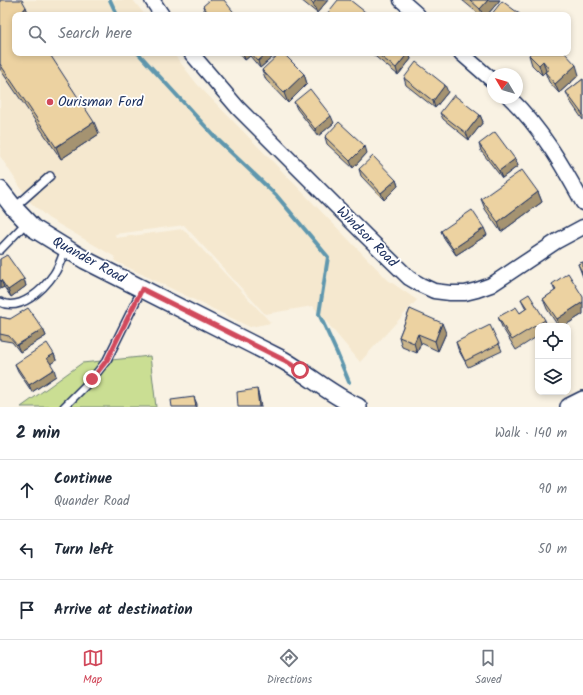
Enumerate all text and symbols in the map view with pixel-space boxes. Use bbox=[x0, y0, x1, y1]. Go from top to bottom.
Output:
search box bbox=[12, 12, 571, 56]
text: Search here bbox=[58, 22, 132, 46]
icon: search bbox=[26, 23, 48, 45]
north arrow bbox=[487, 68, 523, 104]
place label: Ourisman Ford bbox=[58, 91, 144, 113]
marker: Ourisman Ford bbox=[45, 97, 55, 107]
street label: Windsor Road bbox=[331, 201, 404, 274]
street label: Quander Road bbox=[48, 231, 131, 290]
map controls bbox=[535, 323, 571, 395]
button: locate bbox=[535, 323, 571, 359]
button: layers bbox=[535, 359, 571, 395]
route start bbox=[291, 361, 309, 379]
route end bbox=[83, 370, 101, 388]
text: 2 min bbox=[16, 420, 60, 447]
text: Walk · 140 m bbox=[495, 423, 567, 444]
text: Continue bbox=[54, 467, 112, 491]
icon: ahead bbox=[16, 479, 38, 501]
text: 90 m bbox=[539, 479, 567, 500]
text: Quander Road bbox=[54, 491, 130, 512]
text: Turn left bbox=[54, 538, 114, 562]
icon: left bbox=[16, 539, 38, 561]
text: 50 m bbox=[538, 539, 567, 560]
text: Arrive at destination bbox=[54, 598, 193, 622]
icon: arrive bbox=[16, 599, 38, 621]
tab: Map bbox=[82, 647, 104, 689]
tab: Directions bbox=[267, 647, 312, 689]
tab: Saved bbox=[475, 647, 501, 689]

